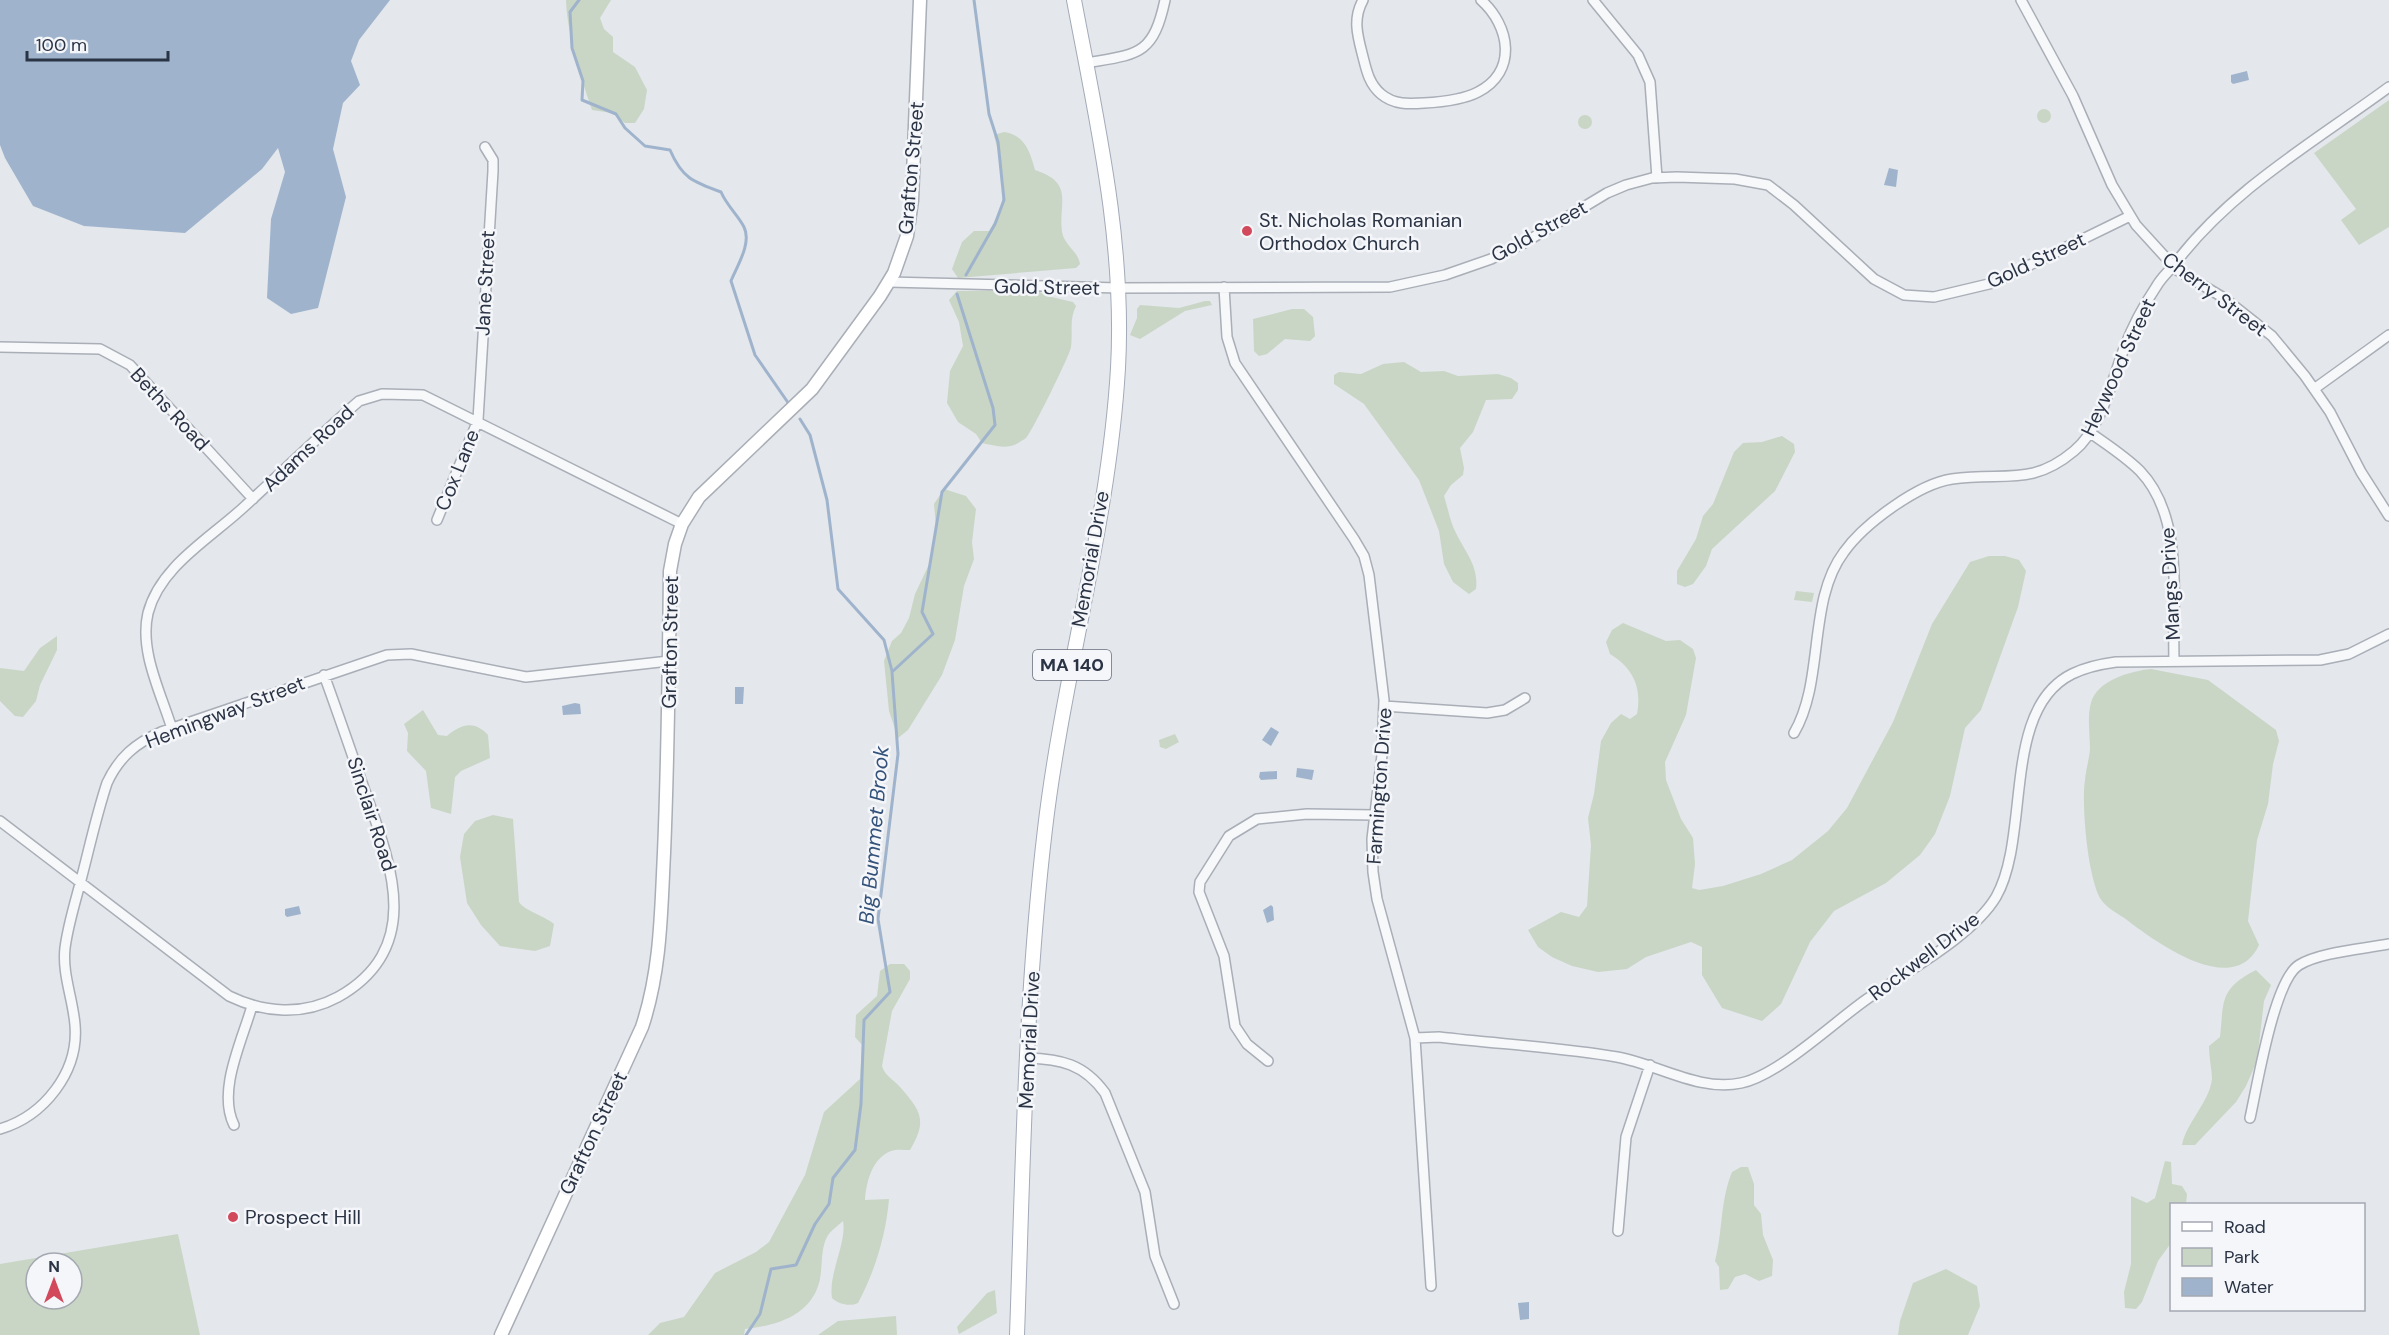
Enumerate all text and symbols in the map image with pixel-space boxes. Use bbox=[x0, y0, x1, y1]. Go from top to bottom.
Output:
scale bar bbox=[27, 24, 168, 62]
text: 100 m bbox=[36, 33, 87, 57]
street label: Grafton Street bbox=[892, 100, 930, 235]
street label: Gold Street bbox=[1486, 194, 1592, 268]
place label: St. Nicholas Romanian Orthodox Church bbox=[1259, 207, 1462, 256]
marker: St. Nicholas Romanian Orthodox Church bbox=[1240, 224, 1254, 238]
street label: Gold Street bbox=[1982, 226, 2090, 294]
street label: Jane Street bbox=[469, 229, 501, 336]
street label: Cherry Street bbox=[2157, 246, 2273, 342]
street label: Gold Street bbox=[994, 273, 1100, 301]
street label: Heywood Street bbox=[2075, 294, 2161, 440]
street label: Beths Road bbox=[125, 362, 215, 456]
street label: Adams Road bbox=[257, 399, 359, 497]
street label: Cox Lane bbox=[429, 426, 485, 514]
street label: Memorial Drive bbox=[1065, 489, 1115, 629]
street label: Mangs Drive bbox=[2154, 527, 2186, 641]
street label: Grafton Street bbox=[656, 575, 684, 709]
road number: MA 140 bbox=[1033, 650, 1111, 680]
street label: Hemingway Street bbox=[142, 670, 309, 754]
street label: Farmington Drive bbox=[1361, 707, 1397, 865]
water label: Big Bummet Brook bbox=[852, 744, 896, 925]
street label: Sinclair Road bbox=[341, 754, 403, 874]
street label: Rockwell Drive bbox=[1863, 906, 1985, 1006]
street label: Memorial Drive bbox=[1012, 970, 1046, 1110]
street label: Grafton Street bbox=[553, 1067, 633, 1199]
legend bbox=[2170, 1203, 2365, 1311]
place label: Prospect Hill bbox=[245, 1204, 361, 1230]
marker: Prospect Hill bbox=[226, 1210, 240, 1224]
text: Road bbox=[2224, 1215, 2266, 1239]
text: Park bbox=[2224, 1245, 2260, 1269]
north arrow bbox=[24, 1251, 84, 1311]
text: N bbox=[48, 1256, 60, 1277]
text: Water bbox=[2224, 1275, 2274, 1299]

